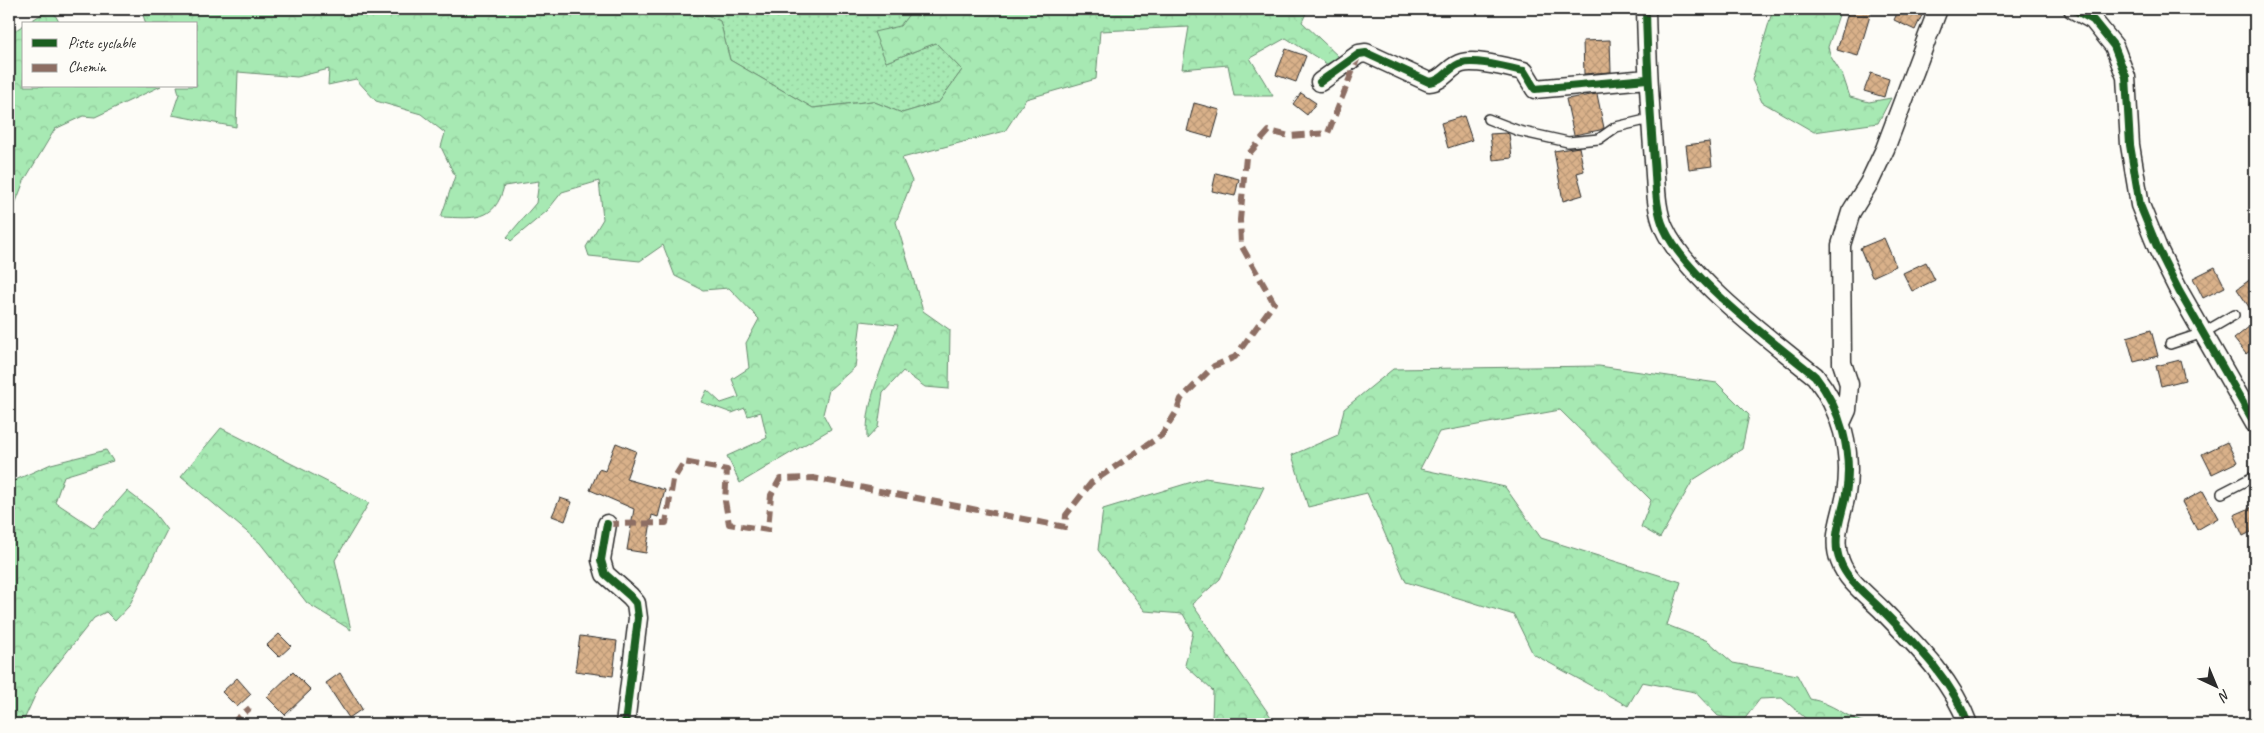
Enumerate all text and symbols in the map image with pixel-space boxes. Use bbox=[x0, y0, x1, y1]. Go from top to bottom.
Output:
legend bbox=[22, 22, 198, 88]
text: Piste cyclable bbox=[68, 34, 136, 53]
text: Chemin bbox=[68, 58, 107, 77]
north arrow bbox=[2192, 660, 2242, 710]
text: N bbox=[2214, 686, 2234, 706]

